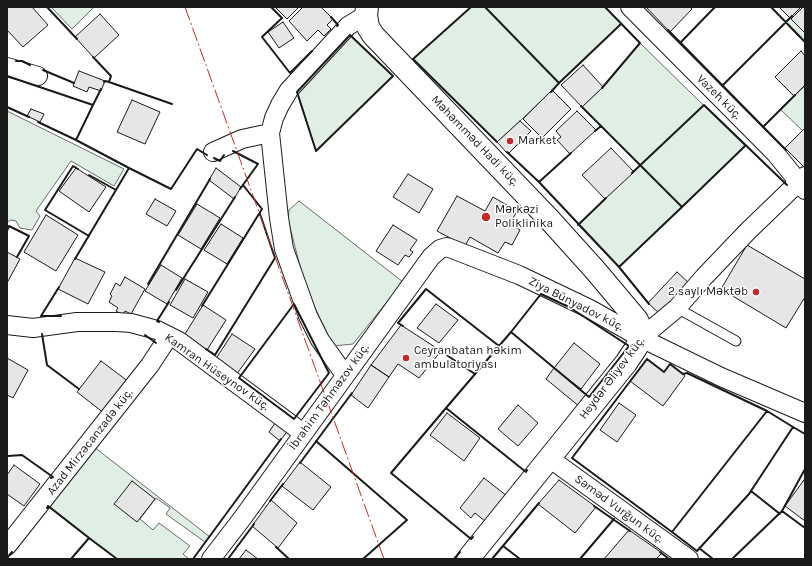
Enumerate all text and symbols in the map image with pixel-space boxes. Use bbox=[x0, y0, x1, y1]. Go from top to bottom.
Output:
street label: Vazeh küç. bbox=[694, 72, 744, 122]
street label: Məhəmməd Hadi küç. bbox=[428, 93, 522, 189]
place label: Market bbox=[518, 134, 557, 148]
marker: Market bbox=[505, 136, 515, 146]
place label: Mərkəzi Poliklinika bbox=[495, 203, 553, 231]
marker: Mərkəzi Poliklinika bbox=[480, 211, 492, 223]
street label: Ziya Bünyadov küç. bbox=[526, 274, 626, 334]
place label: 2 saylı Məktəb bbox=[668, 285, 748, 299]
marker: 2 saylı Məktəb bbox=[751, 287, 761, 297]
street label: Kamran Hüseynov küç. bbox=[162, 330, 272, 414]
street label: Heydər Əliyev küç. bbox=[576, 334, 648, 422]
street label: İbrahim Təhməzov küç. bbox=[286, 341, 372, 453]
place label: Ceyranbatan həkim ambulatoriyası bbox=[414, 344, 522, 372]
marker: Ceyranbatan həkim ambulatoriyası bbox=[401, 353, 411, 363]
street label: Azad Mirzəcanzadə küç. bbox=[44, 386, 136, 498]
street label: Səməd Vurğun küç. bbox=[572, 472, 666, 546]

